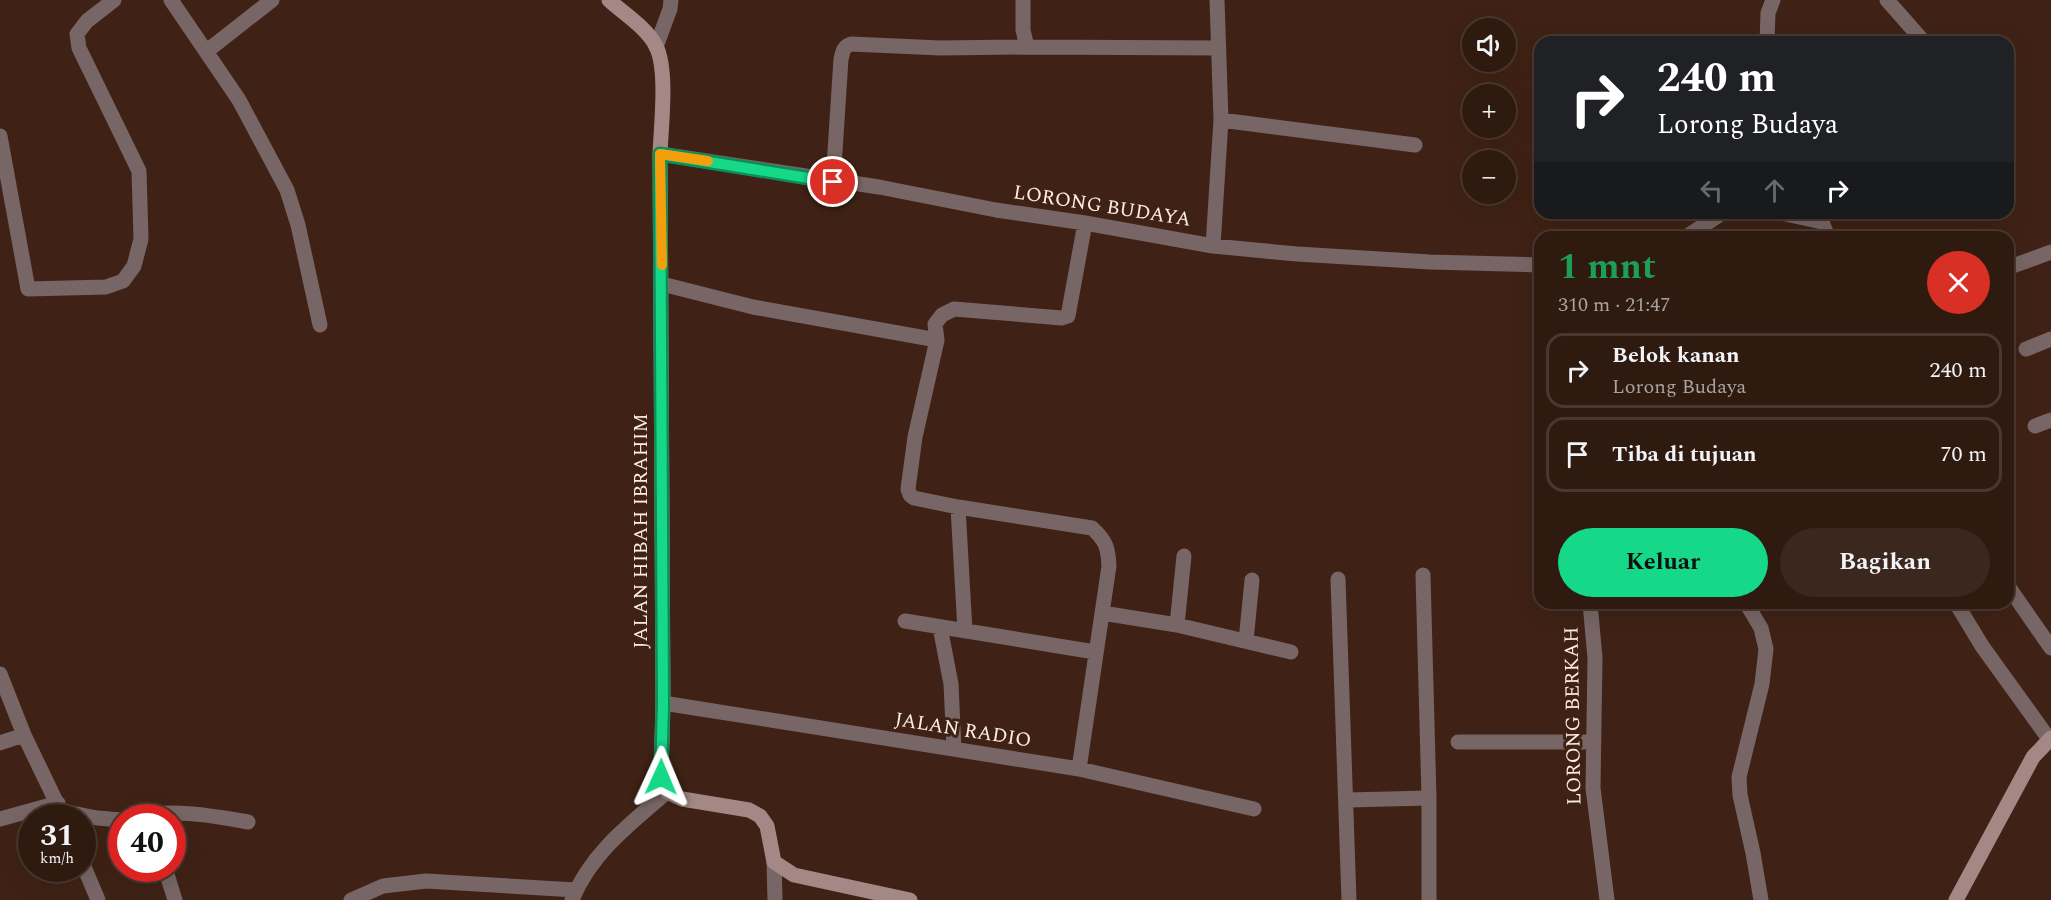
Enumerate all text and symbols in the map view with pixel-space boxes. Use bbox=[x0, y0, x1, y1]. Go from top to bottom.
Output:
map controls bbox=[1462, 18, 1516, 204]
button: sound bbox=[1462, 18, 1516, 72]
text: 240 m bbox=[1657, 47, 1776, 110]
icon: right bbox=[1558, 60, 1636, 138]
button: + bbox=[1462, 84, 1516, 138]
text: Lorong Budaya bbox=[1657, 104, 1838, 146]
button: − bbox=[1462, 150, 1516, 204]
pin bbox=[807, 156, 858, 207]
icon: arrive bbox=[816, 165, 849, 198]
icon: left bbox=[1695, 174, 1728, 207]
icon: ahead bbox=[1758, 174, 1791, 207]
icon: right bbox=[1821, 174, 1854, 207]
street label: LORONG BUDAYA bbox=[1011, 177, 1193, 235]
text: 1 mnt bbox=[1558, 240, 1656, 295]
button: close bbox=[1927, 251, 1990, 314]
text: 310 m · 21:47 bbox=[1558, 290, 1670, 320]
text: Belok kanan bbox=[1612, 339, 1740, 372]
icon: right bbox=[1561, 354, 1594, 387]
text: 240 m bbox=[1930, 354, 1987, 387]
text: Lorong Budaya bbox=[1612, 372, 1746, 402]
street label: JALAN HIBAH IBRAHIM bbox=[626, 413, 656, 649]
icon: arrive bbox=[1561, 438, 1594, 471]
text: Tiba di tujuan bbox=[1612, 438, 1757, 471]
text: 70 m bbox=[1941, 438, 1987, 471]
button: Keluar bbox=[1558, 528, 1768, 597]
button: Bagikan bbox=[1780, 528, 1990, 597]
street label: LORONG BERKAH bbox=[1556, 626, 1590, 806]
street label: JALAN RADIO bbox=[893, 704, 1033, 756]
position arrow bbox=[629, 745, 693, 809]
speed limit sign: 40 bbox=[108, 804, 186, 882]
text: 31 bbox=[40, 813, 74, 859]
text: km/h bbox=[40, 847, 74, 870]

